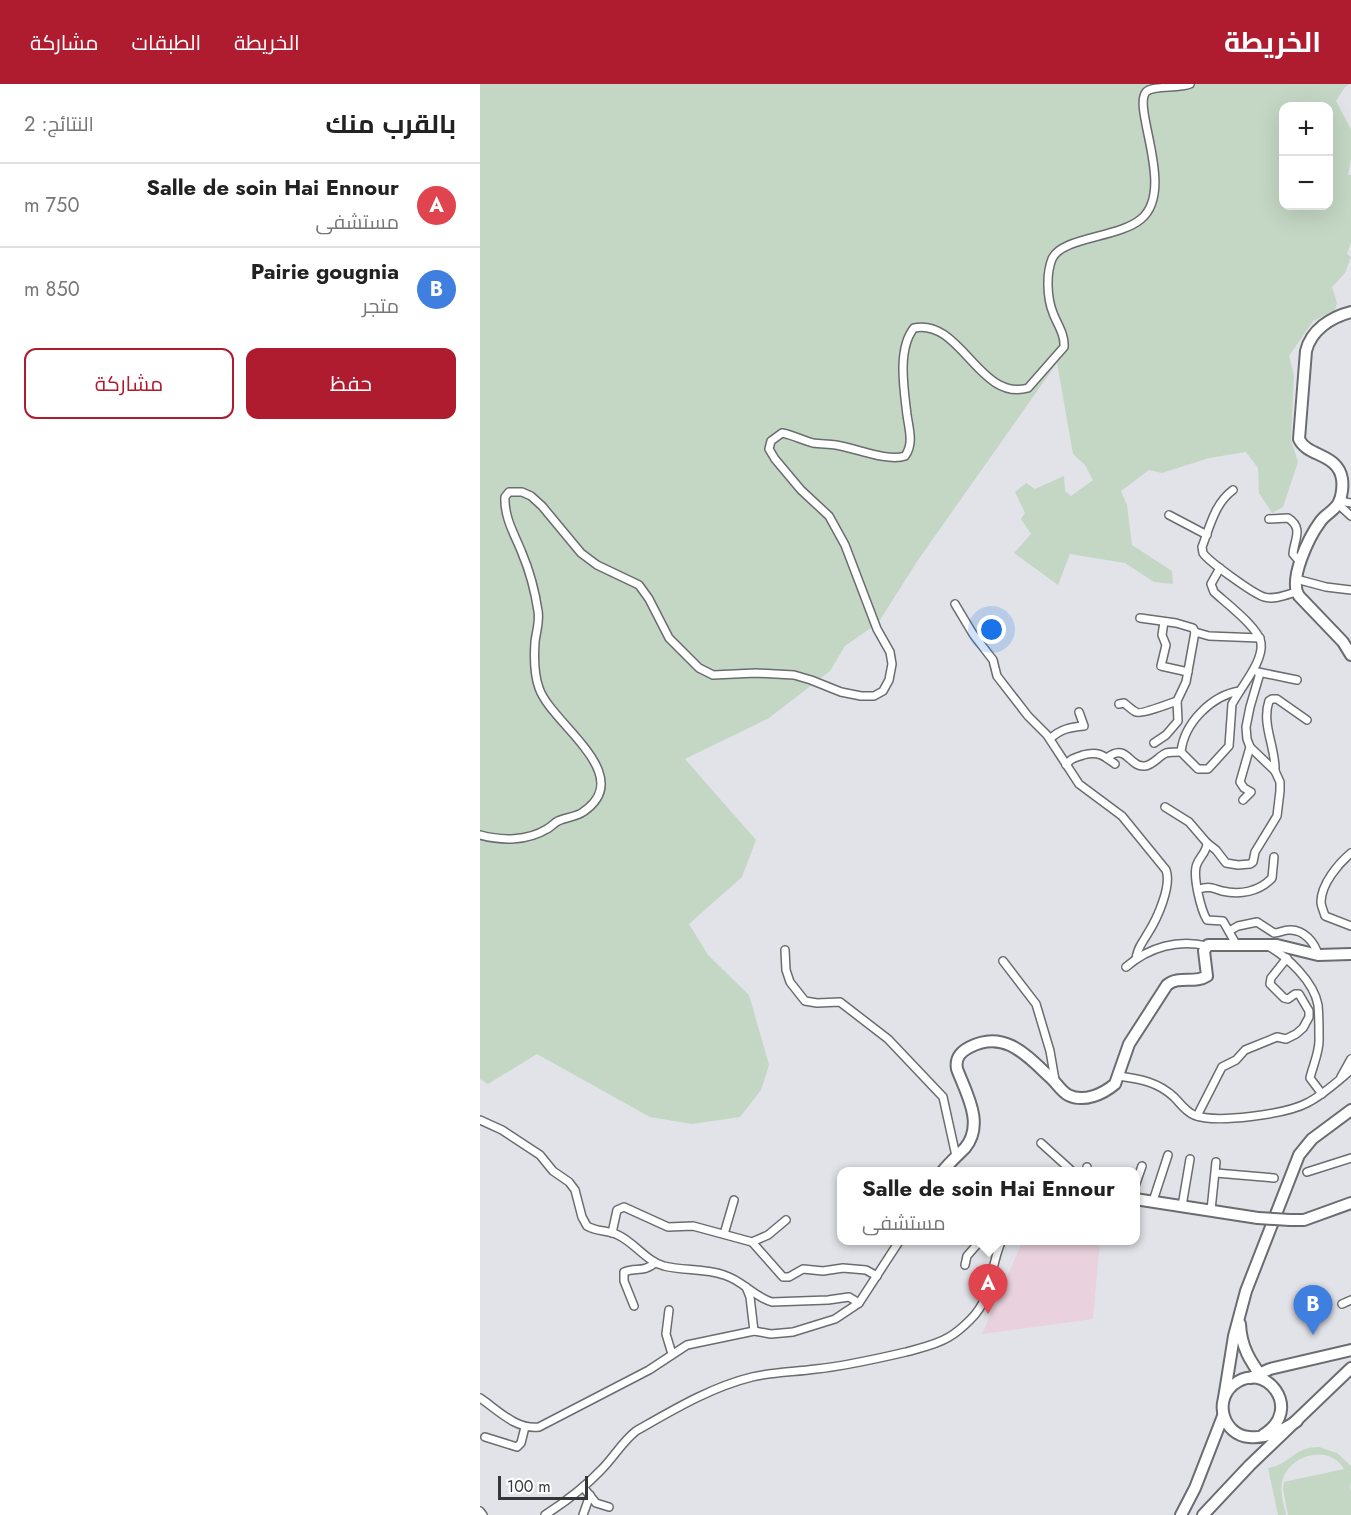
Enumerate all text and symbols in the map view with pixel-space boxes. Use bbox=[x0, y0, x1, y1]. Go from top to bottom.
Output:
text: الخريطة bbox=[1224, 22, 1321, 63]
text: مشاركة bbox=[30, 28, 99, 58]
text: الطبقات bbox=[132, 28, 201, 58]
text: الخريطة bbox=[234, 28, 300, 58]
map controls bbox=[1279, 102, 1333, 210]
button: + bbox=[1279, 102, 1333, 156]
text: بالقرب منك bbox=[326, 105, 456, 143]
text: النتائج: 2 bbox=[24, 110, 94, 139]
button: − bbox=[1279, 156, 1333, 210]
text: Salle de soin Hai Ennour bbox=[146, 171, 399, 203]
text: 750 m bbox=[24, 191, 79, 220]
text: A bbox=[429, 191, 444, 220]
text: مستشفى bbox=[315, 208, 399, 237]
text: Pairie gougnia bbox=[251, 255, 399, 287]
text: 850 m bbox=[24, 275, 80, 304]
text: B bbox=[430, 275, 443, 304]
text: متجر bbox=[362, 292, 399, 321]
button: مشاركة bbox=[24, 348, 234, 419]
button: حفظ bbox=[246, 348, 456, 419]
your location bbox=[977, 615, 1006, 644]
popup bbox=[837, 1167, 1140, 1245]
text: Salle de soin Hai Ennour bbox=[862, 1172, 1115, 1204]
text: مستشفى bbox=[862, 1209, 946, 1238]
pin: A bbox=[968, 1264, 1008, 1314]
pin: B bbox=[1294, 1286, 1332, 1335]
scale bar bbox=[498, 1473, 588, 1500]
text: 100 m bbox=[507, 1475, 551, 1498]

